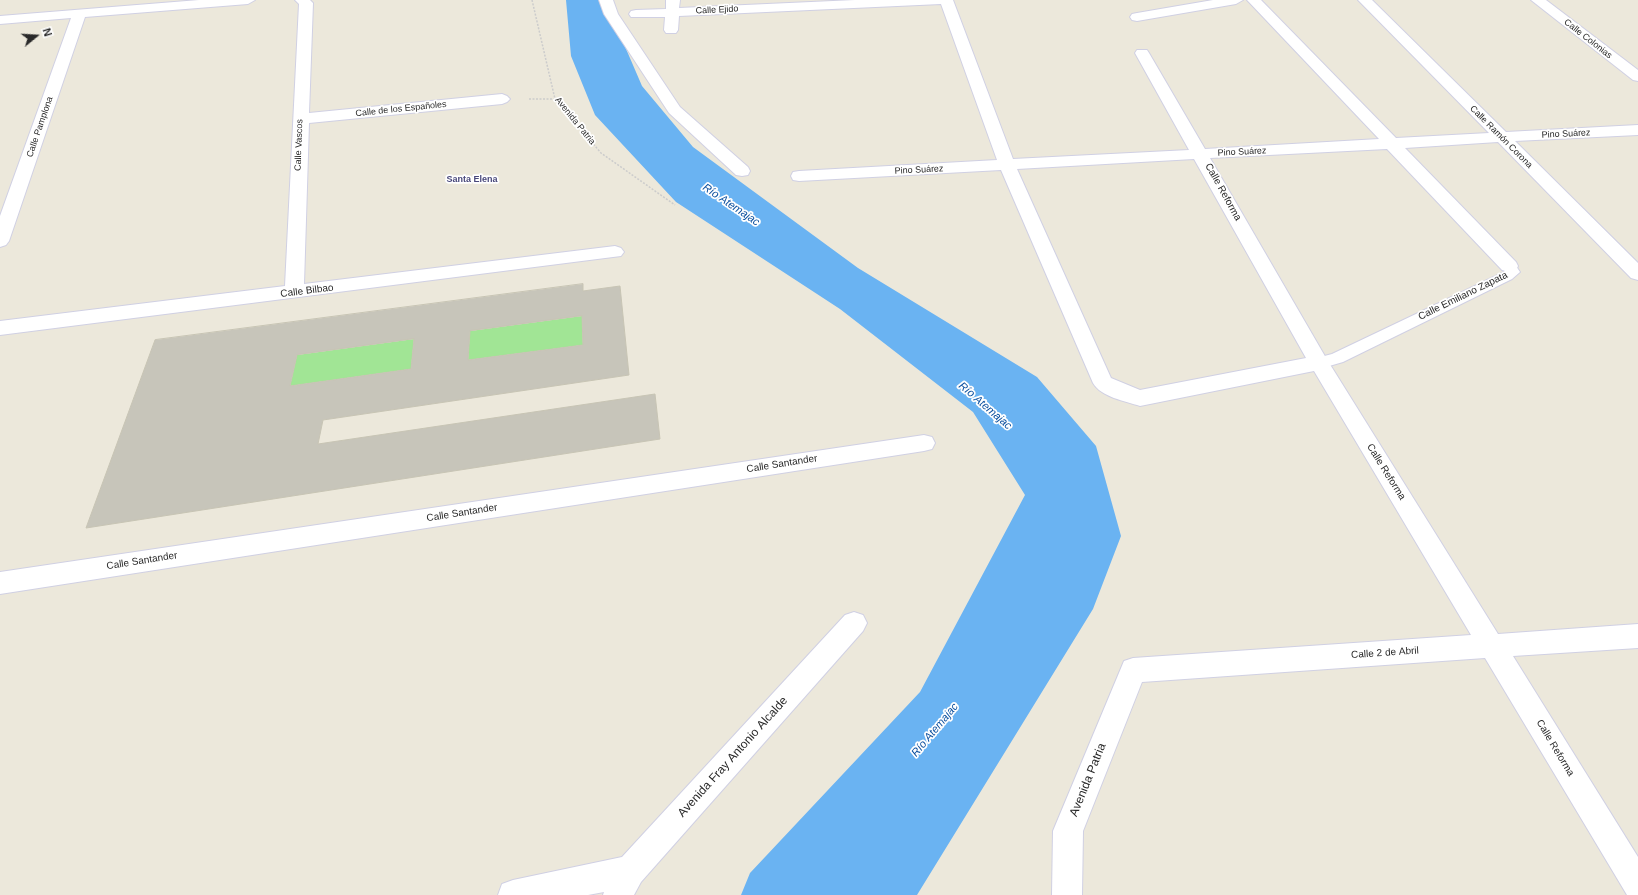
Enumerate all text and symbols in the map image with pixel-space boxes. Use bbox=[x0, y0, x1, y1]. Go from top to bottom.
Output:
street label: Calle Ejido bbox=[695, 3, 739, 17]
north arrow bbox=[16, 16, 56, 56]
street label: Calle Colonias bbox=[1562, 17, 1614, 61]
text: N bbox=[40, 27, 54, 38]
street label: Calle Pamplona bbox=[25, 95, 55, 159]
street label: Avenida Patria bbox=[552, 95, 598, 147]
street label: Calle de los Españoles bbox=[355, 99, 447, 119]
street label: Calle Ramón Corona bbox=[1467, 103, 1535, 171]
street label: Calle Vascos bbox=[293, 119, 305, 171]
street label: Pino Suárez bbox=[1541, 127, 1591, 141]
street label: Pino Suárez bbox=[1217, 145, 1267, 159]
street label: Calle Reforma bbox=[1202, 161, 1244, 223]
street label: Pino Suárez bbox=[894, 163, 944, 177]
district label: Santa Elena bbox=[446, 175, 498, 185]
water label: Río Atemajac bbox=[700, 181, 762, 229]
street label: Calle Emiliano Zapata bbox=[1416, 269, 1510, 323]
street label: Calle Bilbao bbox=[280, 282, 334, 300]
water label: Río Atemajac bbox=[956, 379, 1014, 433]
street label: Calle Reforma bbox=[1364, 442, 1408, 502]
street label: Calle Santander bbox=[746, 452, 818, 476]
street label: Calle Santander bbox=[426, 501, 498, 525]
street label: Calle Santander bbox=[106, 549, 178, 573]
street label: Calle 2 de Abril bbox=[1351, 645, 1419, 661]
street label: Avenida Fray Antonio Alcalde bbox=[675, 694, 791, 820]
water label: Río Atemajac bbox=[909, 700, 961, 760]
street label: Calle Reforma bbox=[1533, 718, 1577, 778]
street label: Avenida Patria bbox=[1067, 741, 1109, 819]

